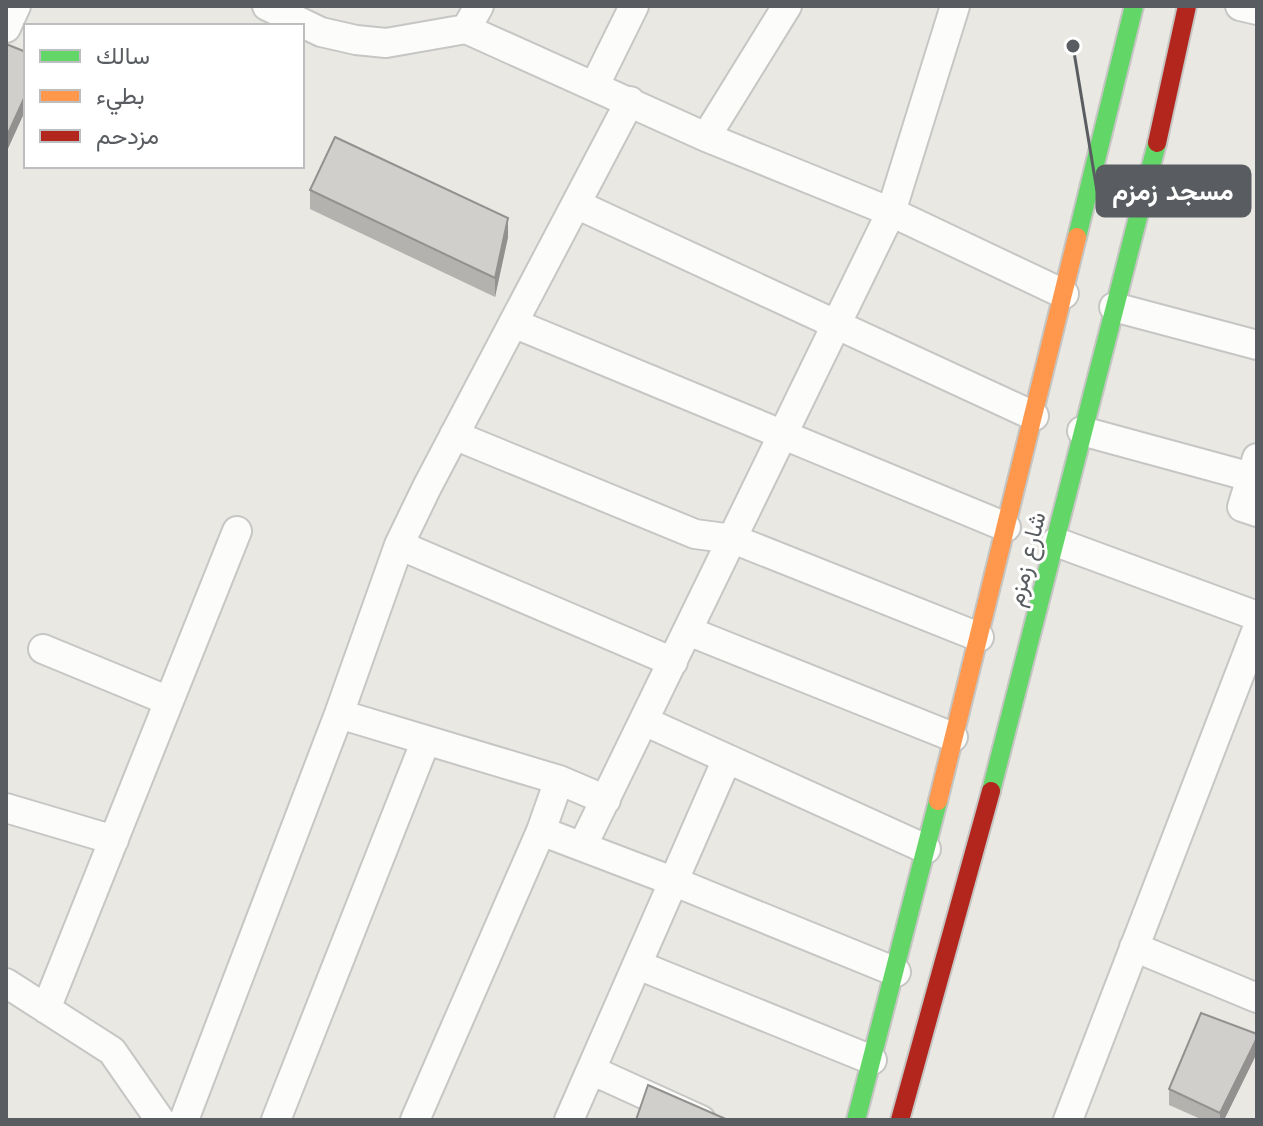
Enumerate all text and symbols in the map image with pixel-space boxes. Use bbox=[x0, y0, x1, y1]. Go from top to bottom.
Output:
legend bbox=[24, 24, 304, 168]
text: سالك bbox=[96, 38, 150, 73]
text: بطيء bbox=[96, 78, 145, 115]
text: مزدحم bbox=[96, 118, 159, 153]
callout: مسجد زمزم bbox=[1097, 166, 1250, 216]
text: مسجد زمزم bbox=[1112, 172, 1234, 210]
street label: شارع زمزم bbox=[997, 508, 1055, 610]

